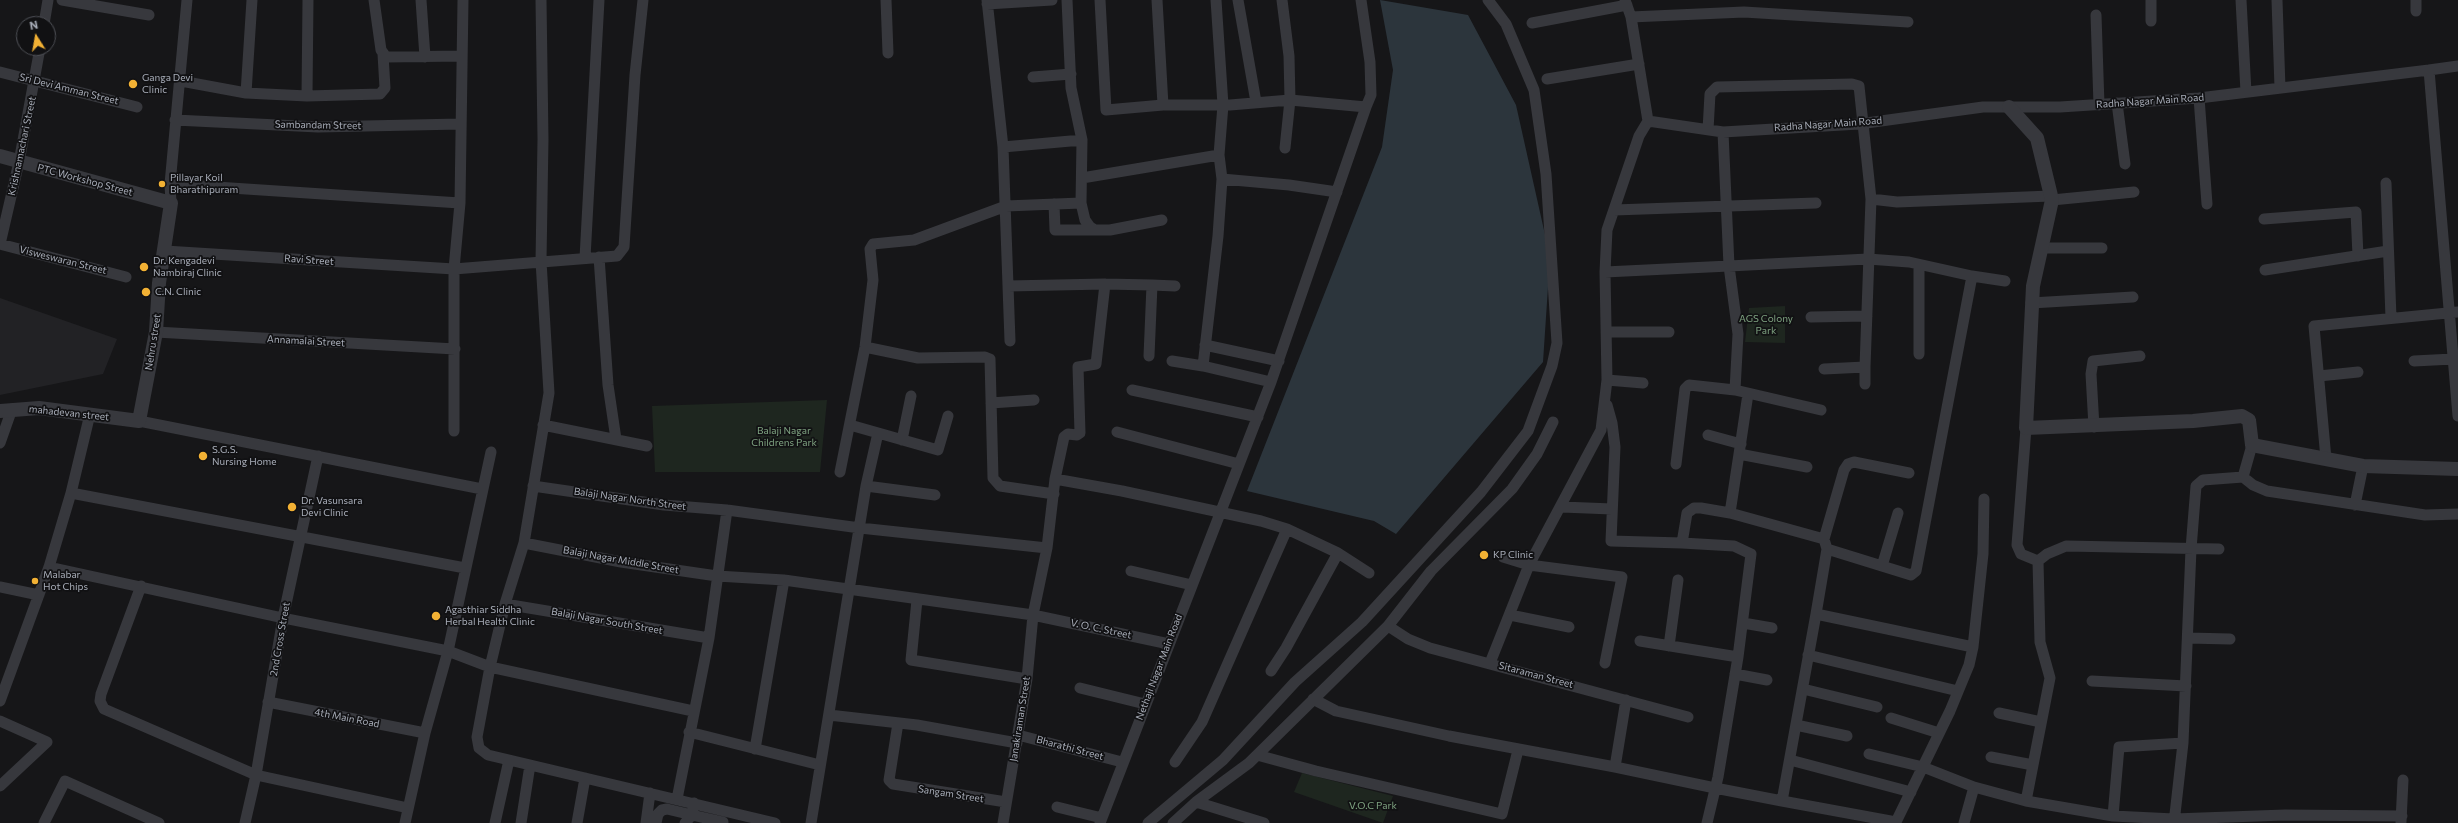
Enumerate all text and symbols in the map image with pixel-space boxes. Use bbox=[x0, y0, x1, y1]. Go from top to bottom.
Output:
north arrow bbox=[16, 16, 56, 56]
text: N bbox=[29, 18, 39, 32]
street label: Sri Devi Amman Street bbox=[18, 71, 120, 107]
place label: Ganga Devi Clinic bbox=[142, 72, 193, 96]
marker: Ganga Devi Clinic bbox=[127, 78, 139, 90]
street label: Radha Nagar Main Road bbox=[2096, 91, 2204, 111]
street label: Krishnamachari Street bbox=[6, 95, 38, 197]
street label: Radha Nagar Main Road bbox=[1774, 114, 1882, 134]
street label: Sambandam Street bbox=[275, 118, 361, 132]
street label: PTC Workshop Street bbox=[36, 161, 134, 199]
place label: Pillayar Koil Bharathipuram bbox=[170, 172, 238, 196]
marker: Pillayar Koil Bharathipuram bbox=[157, 179, 167, 189]
street label: Visweswaran Street bbox=[18, 243, 108, 277]
street label: Ravi Street bbox=[284, 252, 334, 268]
place label: Dr. Kengadevi Nambiraj Clinic bbox=[153, 255, 222, 278]
marker: Dr. Kengadevi Nambiraj Clinic bbox=[138, 261, 150, 273]
marker: C.N. Clinic bbox=[140, 286, 152, 298]
place label: C.N. Clinic bbox=[155, 286, 201, 298]
street label: Nehru street bbox=[143, 313, 163, 371]
park label: AGS Colony Park bbox=[1739, 313, 1793, 336]
street label: Annamalai Street bbox=[267, 333, 345, 349]
street label: mahadevan street bbox=[28, 403, 110, 423]
park label: Balaji Nagar Childrens Park bbox=[751, 425, 817, 448]
place label: S.G.S. Nursing Home bbox=[212, 444, 277, 468]
marker: S.G.S. Nursing Home bbox=[197, 450, 209, 462]
street label: Balaji Nagar North Street bbox=[573, 485, 687, 513]
place label: Dr. Vasunsara Devi Clinic bbox=[301, 495, 362, 518]
marker: Dr. Vasunsara Devi Clinic bbox=[286, 501, 298, 513]
street label: Balaji Nagar Middle Street bbox=[562, 544, 680, 576]
marker: KP Clinic bbox=[1478, 549, 1490, 561]
place label: KP Clinic bbox=[1493, 549, 1533, 561]
place label: Malabar Hot Chips bbox=[43, 569, 88, 592]
marker: Malabar Hot Chips bbox=[30, 576, 40, 586]
street label: 2nd Cross Street bbox=[268, 601, 292, 677]
place label: Agasthiar Siddha Herbal Health Clinic bbox=[445, 604, 535, 628]
street label: Balaji Nagar South Street bbox=[550, 605, 664, 637]
marker: Agasthiar Siddha Herbal Health Clinic bbox=[430, 610, 442, 622]
street label: Nethaji Nagar Main Road bbox=[1133, 612, 1185, 722]
street label: V. O. C. Street bbox=[1069, 617, 1133, 641]
street label: Sitaraman Street bbox=[1497, 659, 1575, 691]
street label: Janakiraman Street bbox=[1007, 676, 1033, 762]
street label: 4th Main Road bbox=[313, 706, 381, 730]
street label: Bharathi Street bbox=[1035, 733, 1105, 763]
street label: Sangam Street bbox=[917, 783, 985, 805]
park label: V.O.C Park bbox=[1349, 800, 1397, 812]

